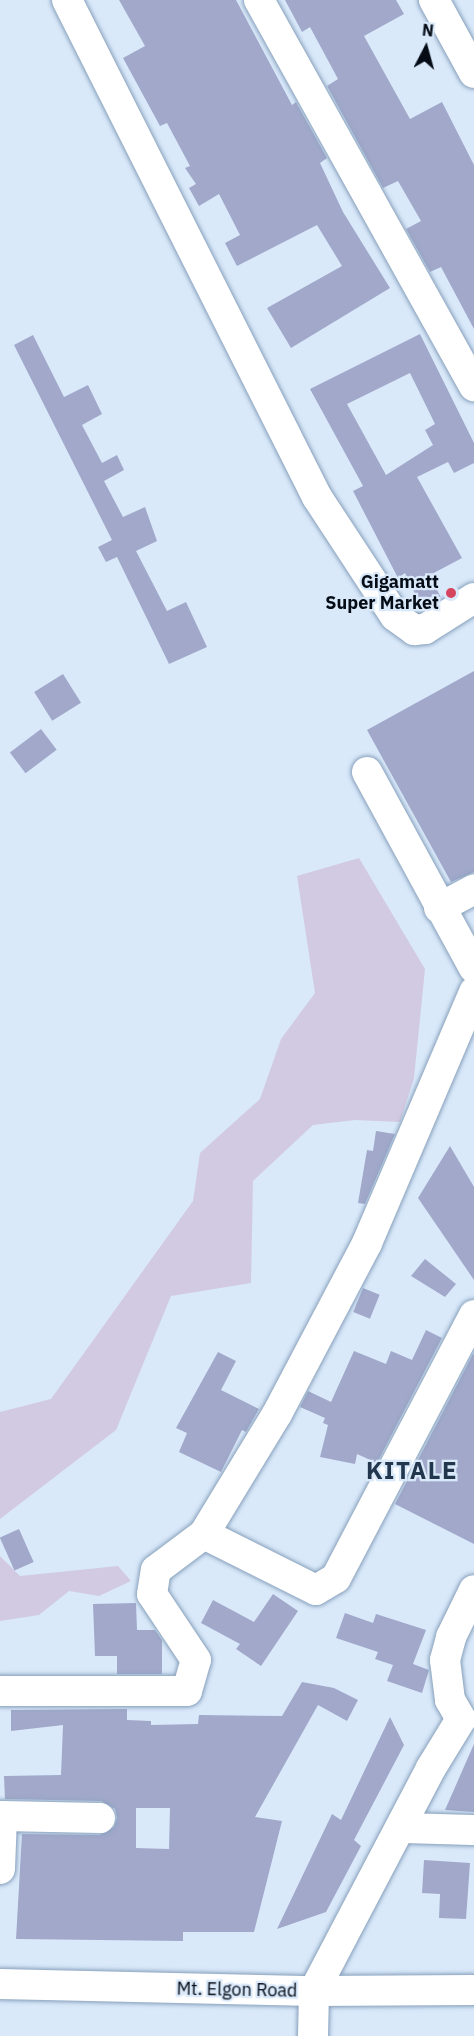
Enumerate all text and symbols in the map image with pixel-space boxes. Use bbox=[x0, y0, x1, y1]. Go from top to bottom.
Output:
north arrow bbox=[396, 18, 456, 78]
text: N bbox=[421, 20, 435, 41]
place label: Gigamatt Super Market bbox=[325, 572, 439, 614]
marker: Gigamatt Super Market bbox=[444, 586, 458, 600]
district label: KITALE bbox=[366, 1457, 458, 1485]
street label: Mt. Elgon Road bbox=[176, 1978, 298, 2002]

